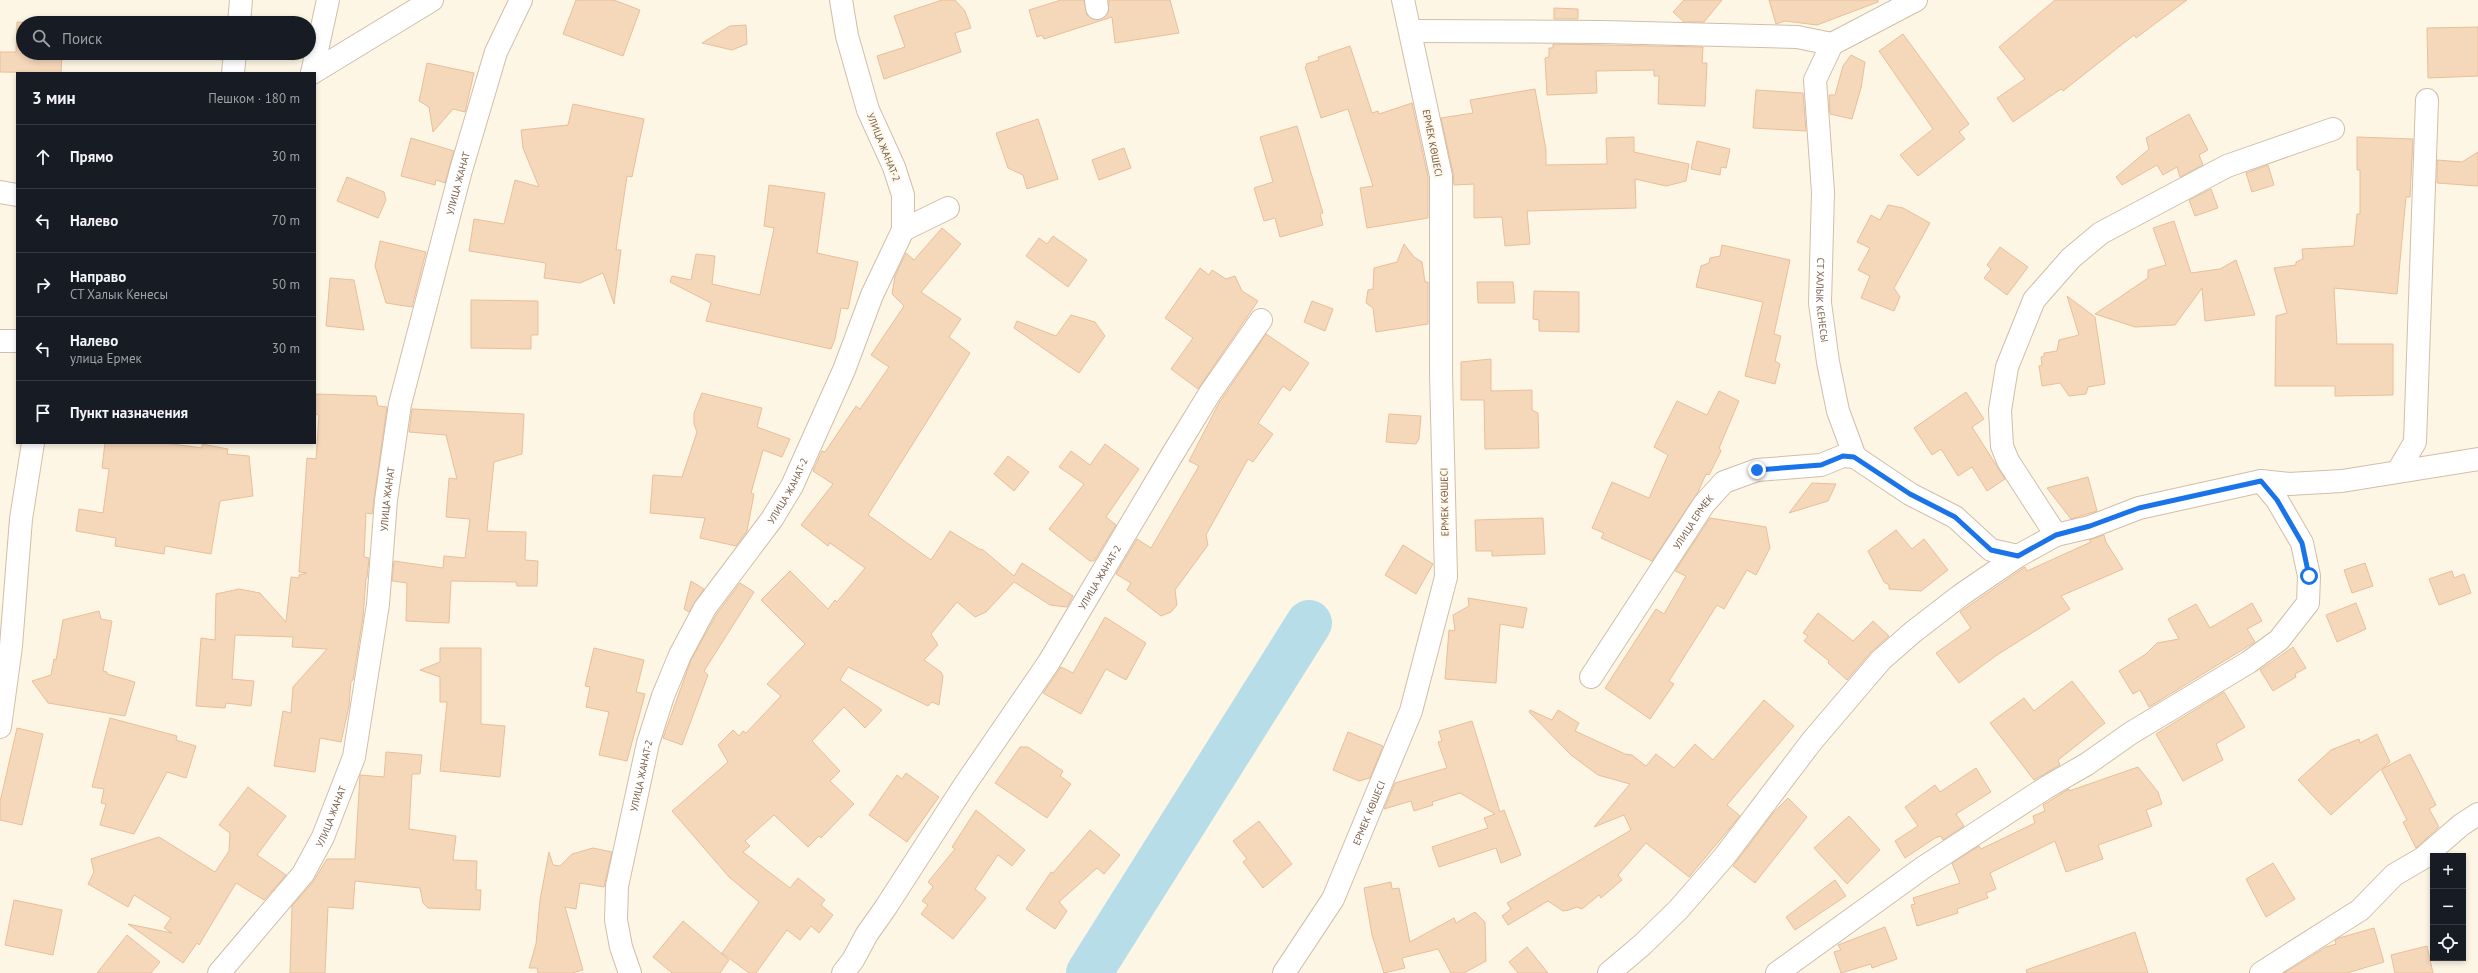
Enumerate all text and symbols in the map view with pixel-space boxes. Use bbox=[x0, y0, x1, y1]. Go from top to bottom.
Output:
search box bbox=[16, 16, 316, 60]
icon: search bbox=[30, 27, 52, 49]
text: Поиск bbox=[62, 29, 102, 48]
text: 3 мин bbox=[32, 87, 76, 109]
text: Пешком · 180 m bbox=[208, 90, 300, 107]
street label: ЕРМЕК КӨШЕСІ bbox=[1420, 108, 1445, 178]
street label: УЛИЦА ЖАНАТ-2 bbox=[864, 111, 903, 183]
icon: ahead bbox=[32, 146, 54, 168]
text: Прямо bbox=[70, 147, 113, 166]
text: 30 m bbox=[272, 148, 300, 165]
street label: УЛИЦА ЖАНАТ bbox=[444, 150, 473, 216]
icon: left bbox=[32, 210, 54, 232]
text: Налево bbox=[70, 211, 118, 230]
text: 70 m bbox=[272, 212, 300, 229]
street label: СТ ХАЛЫК КЕНЕСЫ bbox=[1813, 257, 1831, 343]
text: Направо bbox=[70, 267, 126, 286]
icon: right bbox=[32, 274, 54, 296]
text: 50 m bbox=[272, 276, 300, 293]
text: СТ Халык Кенесы bbox=[70, 286, 168, 303]
text: Налево bbox=[70, 331, 118, 350]
icon: left bbox=[32, 338, 54, 360]
text: 30 m bbox=[272, 340, 300, 357]
text: улица Ермек bbox=[70, 350, 142, 367]
icon: arrive bbox=[32, 402, 54, 424]
text: Пункт назначения bbox=[70, 403, 188, 422]
street label: УЛИЦА ЖАНАТ-2 bbox=[765, 456, 811, 527]
route end bbox=[1748, 461, 1766, 479]
street label: УЛИЦА ЖАНАТ bbox=[378, 466, 398, 532]
street label: ЕРМЕК КӨШЕСІ bbox=[1437, 468, 1452, 536]
street label: УЛИЦА ЕРМЕК bbox=[1670, 492, 1717, 552]
street label: УЛИЦА ЖАНАТ-2 bbox=[1076, 543, 1124, 612]
route start bbox=[2300, 567, 2318, 585]
street label: УЛИЦА ЖАНАТ-2 bbox=[627, 738, 656, 813]
street label: ЕРМЕК КӨШЕСІ bbox=[1350, 779, 1388, 847]
street label: УЛИЦА ЖАНАТ bbox=[313, 784, 349, 849]
map controls bbox=[2430, 853, 2466, 961]
button: + bbox=[2430, 853, 2466, 889]
button: − bbox=[2430, 889, 2466, 925]
button: locate bbox=[2430, 925, 2466, 961]

